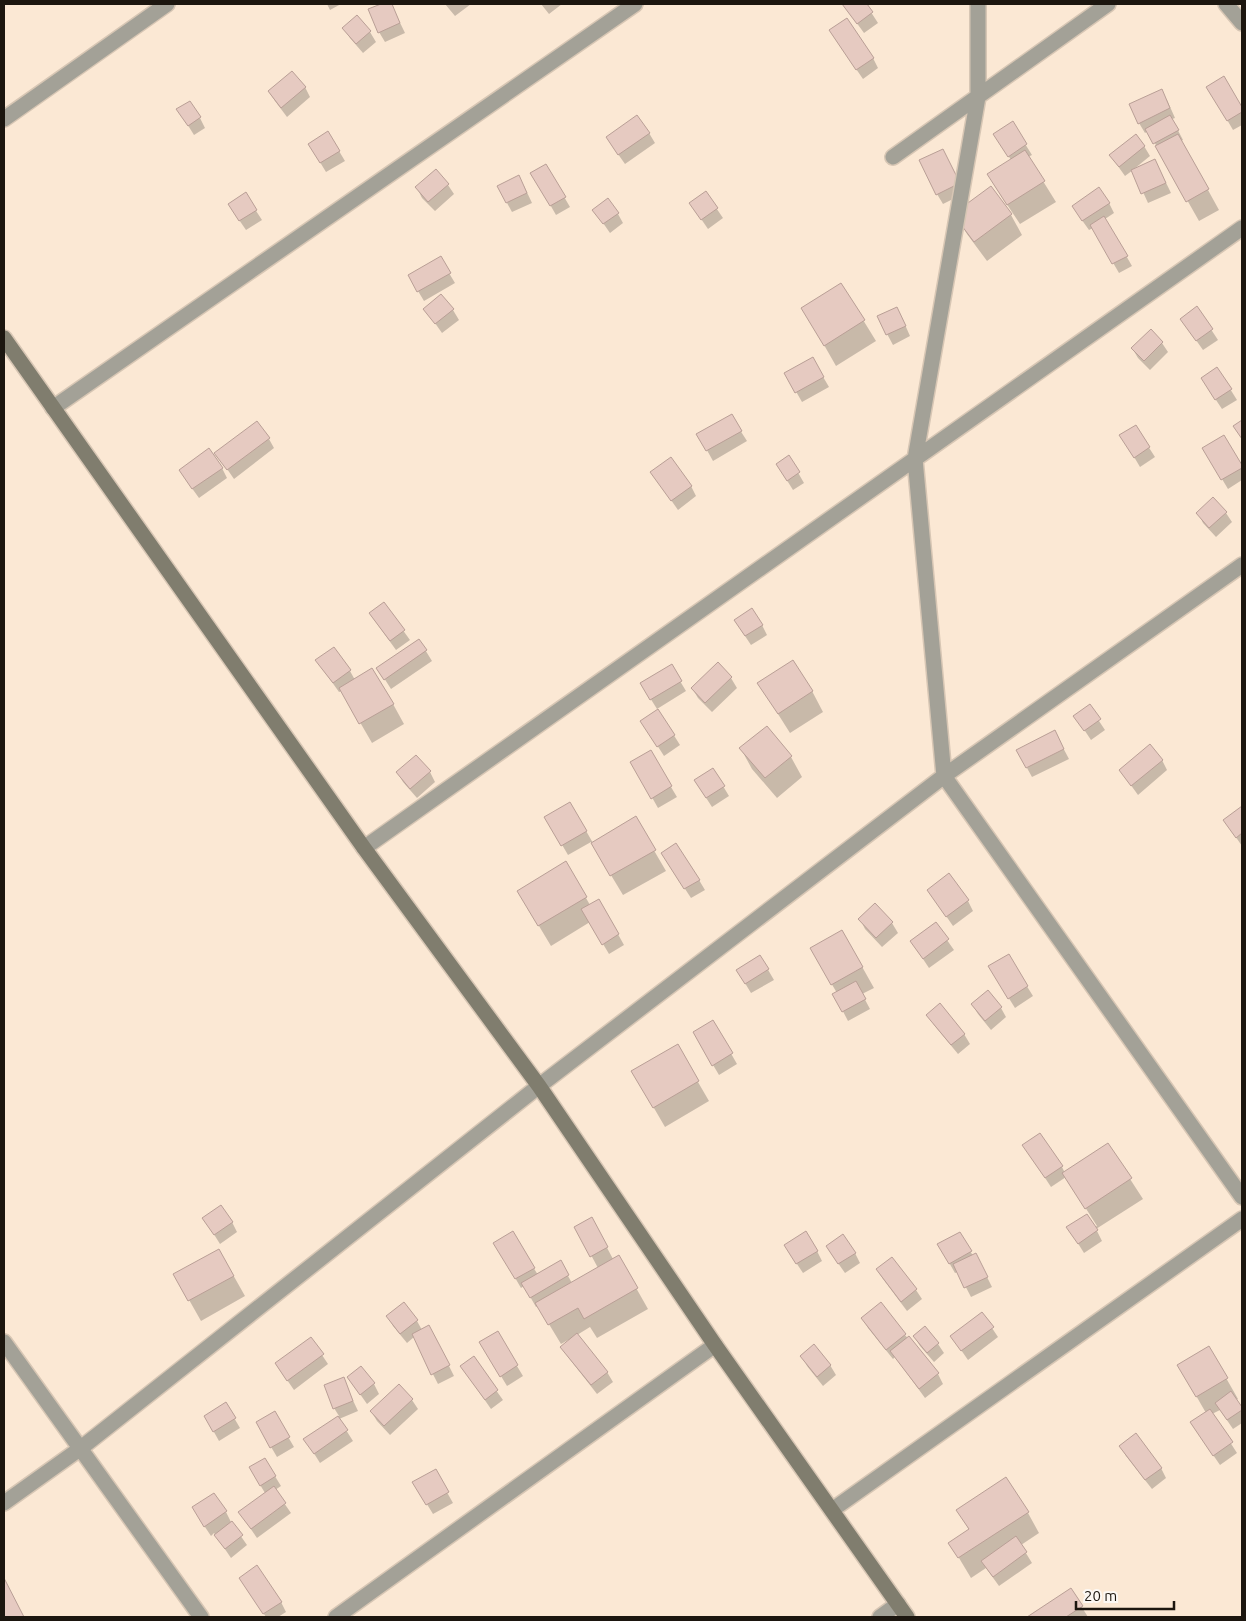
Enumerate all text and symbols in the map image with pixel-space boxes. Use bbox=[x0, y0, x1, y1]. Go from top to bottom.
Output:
scale bar bbox=[1076, 1578, 1174, 1610]
text: 20 m bbox=[1084, 1587, 1117, 1604]

